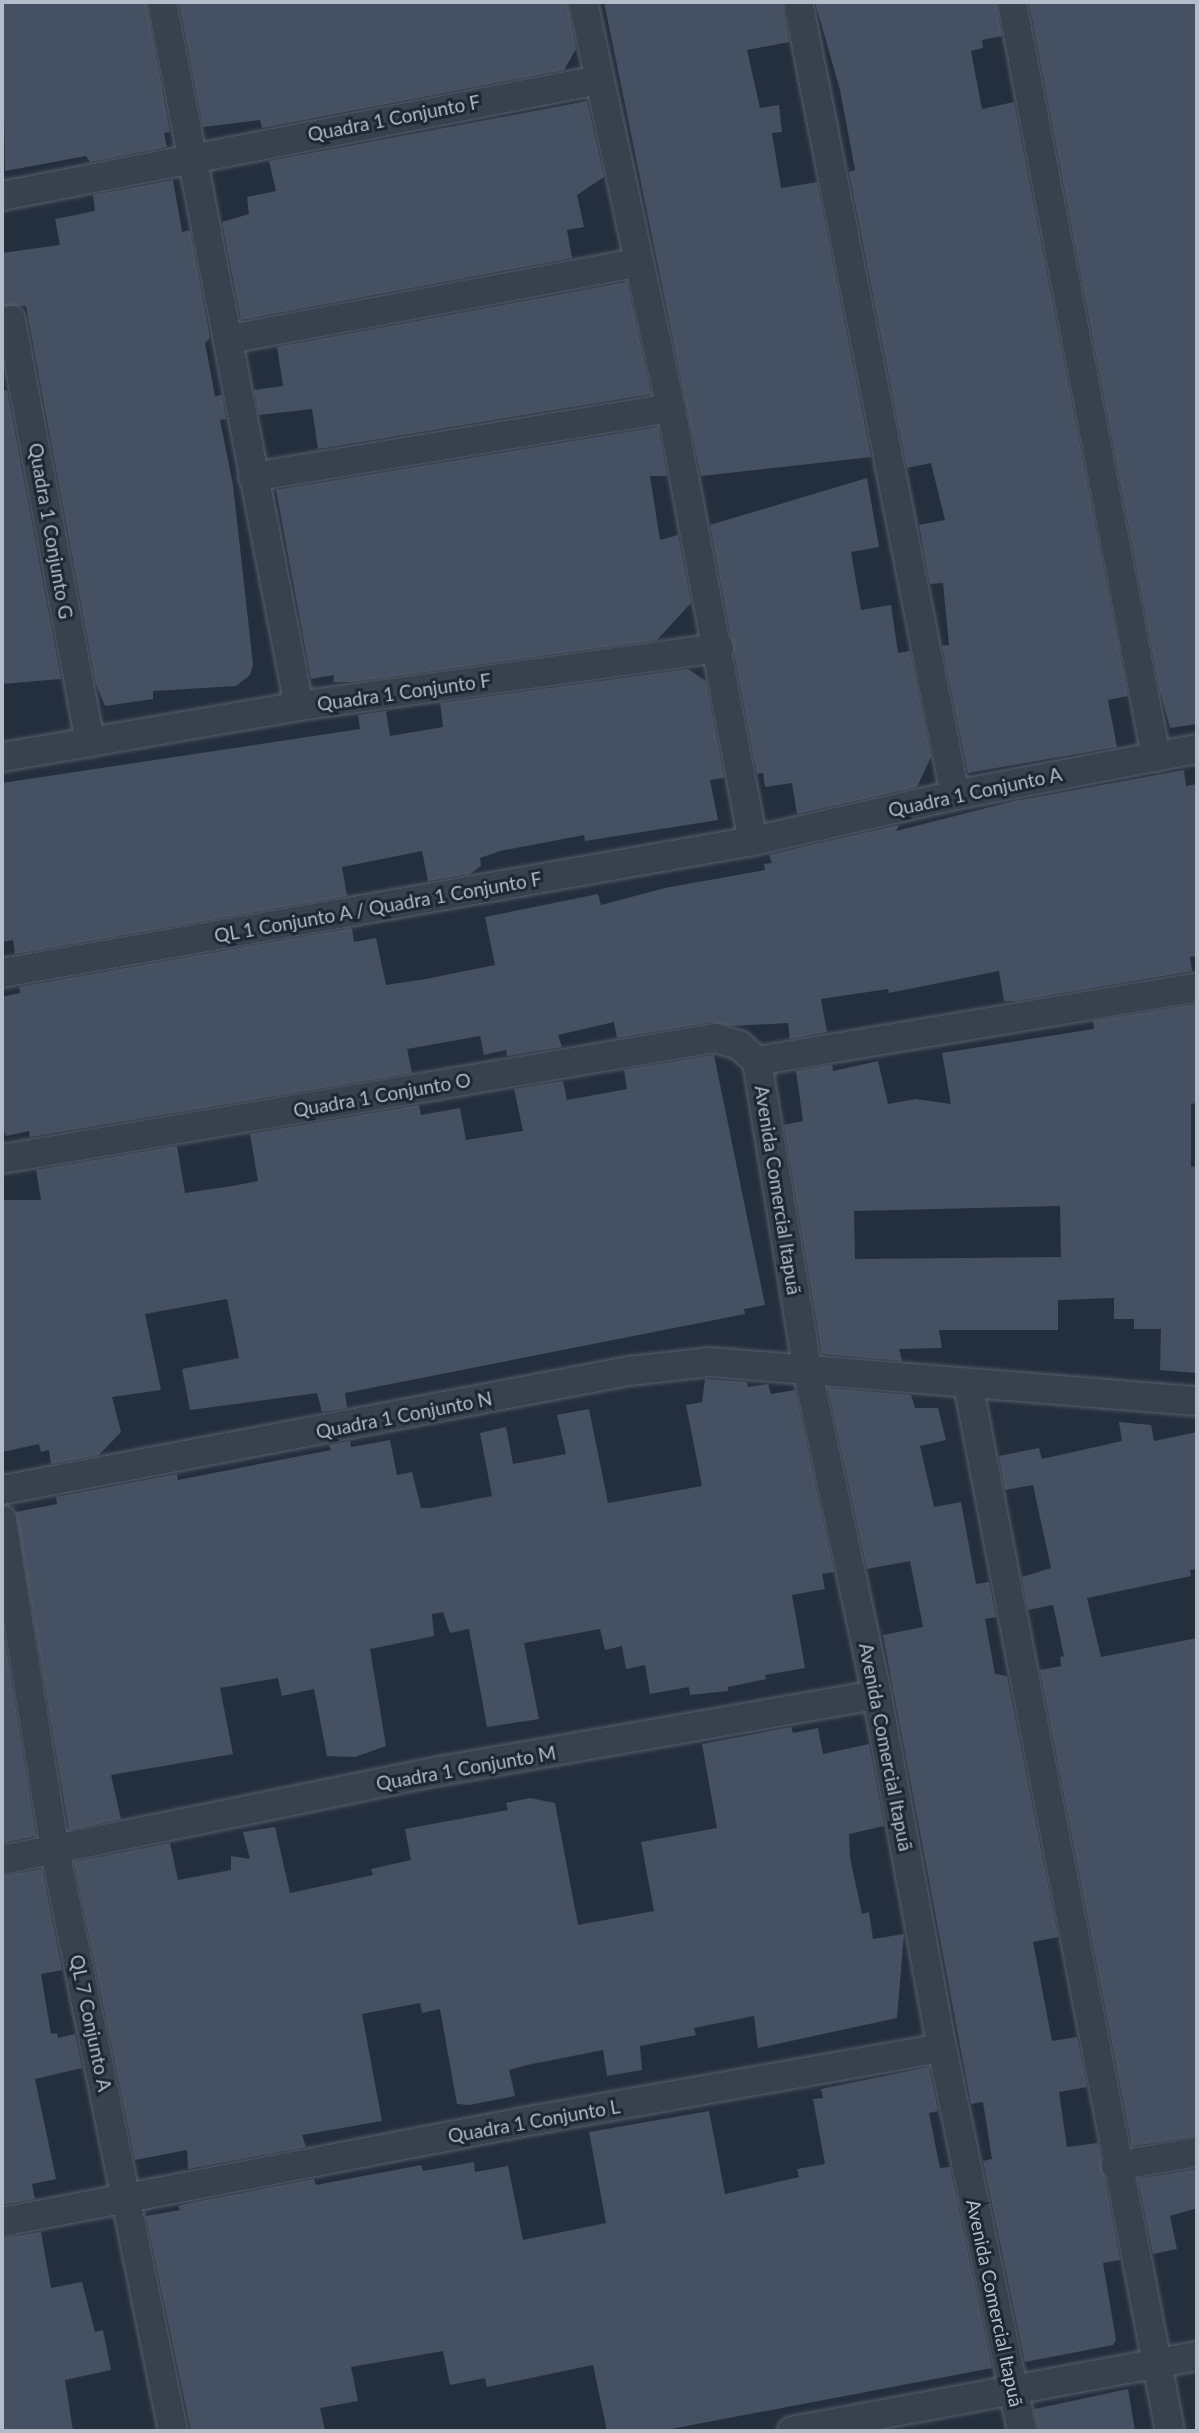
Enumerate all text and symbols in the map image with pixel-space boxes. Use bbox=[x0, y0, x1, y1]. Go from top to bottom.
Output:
street label: Quadra 1 Conjunto F bbox=[306, 90, 482, 146]
street label: Quadra 1 Conjunto G bbox=[24, 441, 78, 621]
street label: Quadra 1 Conjunto F bbox=[316, 669, 492, 715]
street label: Quadra 1 Conjunto A bbox=[886, 762, 1064, 822]
street label: QL 1 Conjunto A / Quadra 1 Conjunto F bbox=[211, 867, 545, 947]
street label: Quadra 1 Conjunto O bbox=[291, 1068, 473, 1122]
street label: Avenida Comercial Itapuã bbox=[750, 1084, 806, 1296]
street label: Quadra 1 Conjunto N bbox=[314, 1387, 494, 1443]
street label: Avenida Comercial Itapuã bbox=[855, 1641, 917, 1853]
street label: Quadra 1 Conjunto M bbox=[374, 1741, 558, 1795]
street label: QL 7 Conjunto A bbox=[65, 1952, 117, 2094]
street label: Quadra 1 Conjunto L bbox=[446, 2095, 622, 2147]
street label: Avenida Comercial Itapuã bbox=[962, 2197, 1028, 2409]

